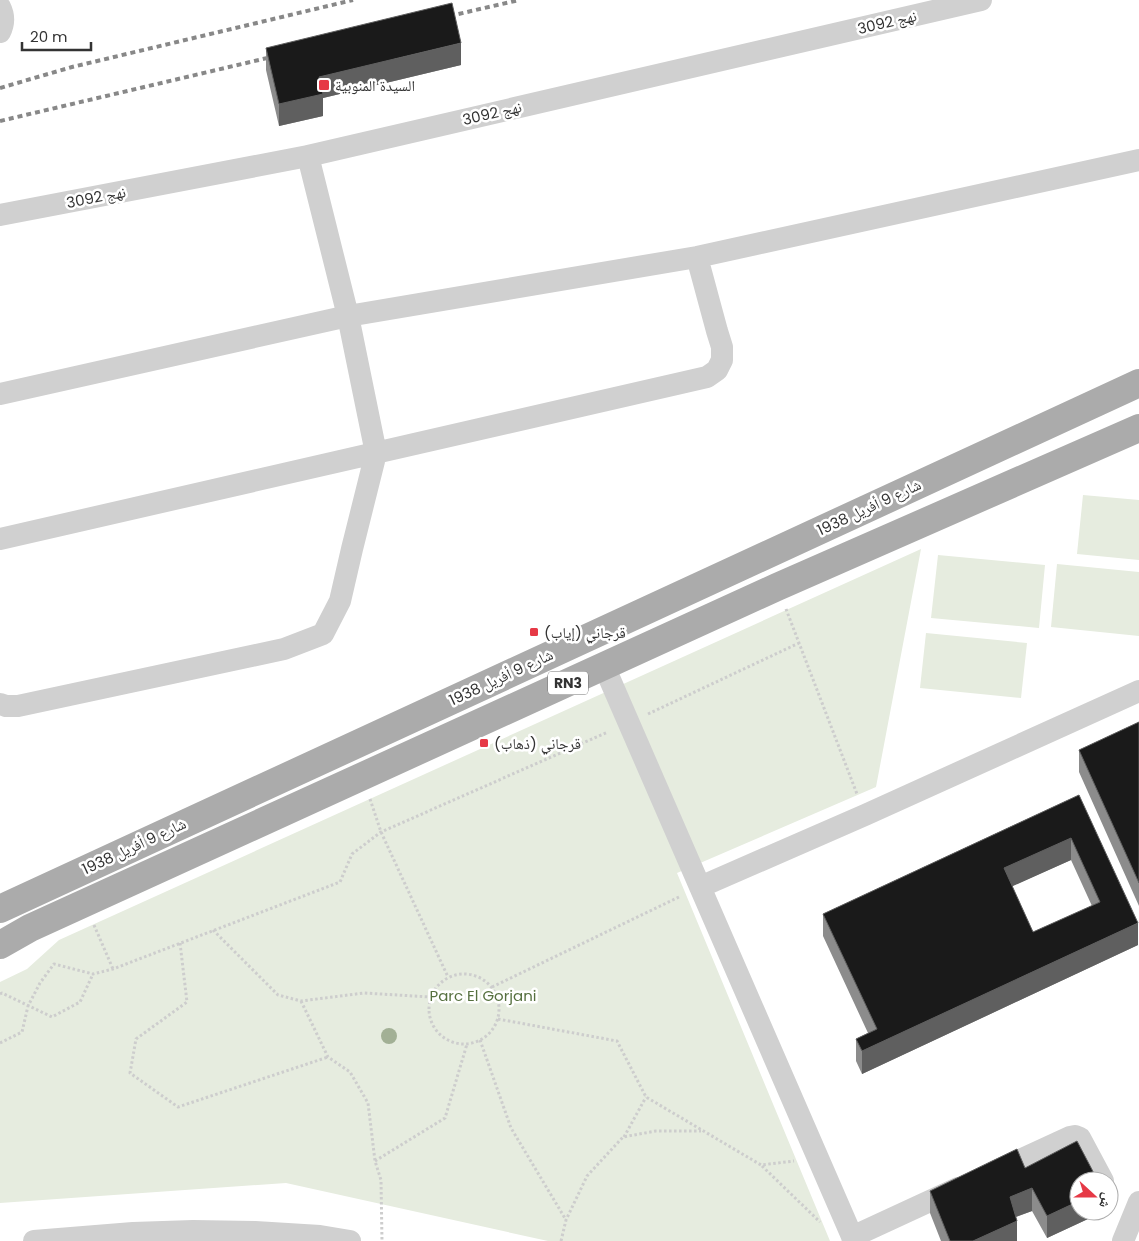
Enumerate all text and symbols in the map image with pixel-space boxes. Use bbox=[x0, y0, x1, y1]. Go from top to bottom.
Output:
street label: نهج 3092 bbox=[855, 5, 919, 39]
scale bar bbox=[22, 20, 91, 52]
text: 20 m bbox=[30, 26, 68, 47]
place label: السيدة المنوبية bbox=[335, 75, 415, 96]
marker: السيدة المنوبية bbox=[317, 78, 331, 92]
street label: نهج 3092 bbox=[460, 96, 524, 130]
street label: نهج 3092 bbox=[64, 181, 128, 213]
street label: شارع 9 أفريل 1938 bbox=[814, 474, 925, 540]
place label: قرجاني (إياب) bbox=[544, 622, 626, 644]
marker: قرجاني (إياب) bbox=[528, 626, 540, 638]
street label: شارع 9 أفريل 1938 bbox=[446, 644, 557, 710]
road number: RN3 bbox=[548, 671, 588, 694]
place label: قرجاني (ذهاب) bbox=[494, 733, 581, 755]
marker: قرجاني (ذهاب) bbox=[478, 737, 490, 749]
street label: شارع 9 أفريل 1938 bbox=[79, 813, 190, 879]
park label: Parc El Gorjani bbox=[430, 985, 536, 1006]
north arrow bbox=[1069, 1171, 1119, 1221]
text: ش bbox=[1094, 1190, 1118, 1211]

